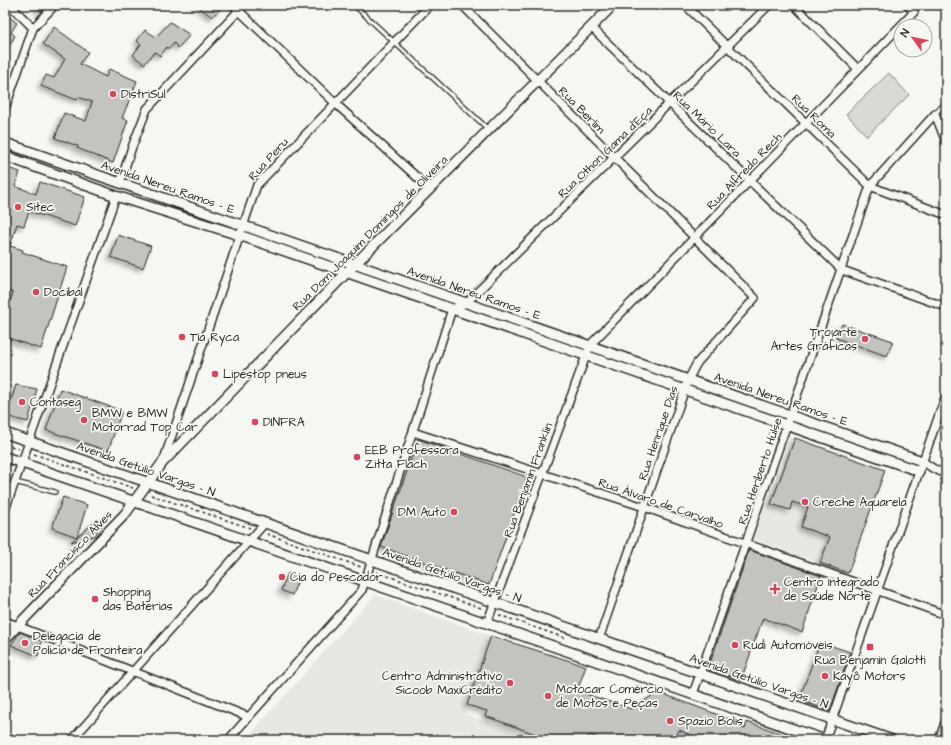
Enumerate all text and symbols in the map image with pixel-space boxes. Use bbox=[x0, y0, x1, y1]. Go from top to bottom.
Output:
north arrow bbox=[893, 18, 933, 58]
text: N bbox=[897, 26, 913, 40]
street label: Rua Berlim bbox=[554, 83, 609, 138]
place label: DistriSul bbox=[121, 86, 166, 103]
street label: Rua Mário Lara bbox=[669, 87, 744, 161]
marker: DistriSul bbox=[108, 89, 118, 99]
street label: Rua Roma bbox=[787, 91, 840, 142]
street label: Rua Othon Gama d'Eça bbox=[554, 103, 656, 202]
street label: Rua Alfredo Rech bbox=[703, 129, 786, 214]
street label: Rua Peru bbox=[245, 134, 292, 185]
street label: Rua Dom Joaquim Domingos de Oliveira bbox=[289, 152, 453, 316]
street label: Avenida Nereu Ramos - E bbox=[99, 157, 237, 218]
place label: Sitec bbox=[26, 199, 55, 216]
marker: Sitec bbox=[13, 202, 23, 212]
street label: Avenida Nereu Ramos - E bbox=[405, 263, 543, 324]
place label: Docibal bbox=[44, 284, 83, 301]
marker: Docibal bbox=[31, 287, 41, 297]
place label: Trojarte Artes Gráficas bbox=[771, 324, 857, 355]
place label: Tia Ryca bbox=[190, 329, 239, 347]
marker: Tia Ryca bbox=[177, 332, 187, 342]
marker: Trojarte Artes Gráficas bbox=[860, 334, 870, 344]
place label: Lipestop pneus bbox=[223, 366, 307, 383]
marker: Lipestop pneus bbox=[210, 369, 220, 379]
street label: Avenida Nereu Ramos - E bbox=[712, 369, 850, 430]
street label: Rua Henrique Dias bbox=[634, 384, 683, 483]
place label: Contaseg bbox=[30, 394, 81, 412]
marker: Contaseg bbox=[17, 397, 27, 407]
place label: BMW e BMW Motorrad Top Car bbox=[92, 405, 198, 436]
place label: DINFRA bbox=[263, 414, 305, 431]
marker: BMW e BMW Motorrad Top Car bbox=[79, 415, 89, 425]
street label: Rua Heriberto Hülse bbox=[734, 415, 787, 527]
marker: DINFRA bbox=[250, 417, 260, 427]
street label: Rua Benjamin Franklin bbox=[500, 420, 557, 540]
street label: Avenida Getúlio Vargas - N bbox=[74, 438, 218, 502]
place label: EEB Professora Zitta Flach bbox=[365, 442, 459, 473]
marker: EEB Professora Zitta Flach bbox=[352, 452, 362, 462]
street label: Rua Álvaro de Carvalho bbox=[596, 474, 726, 533]
place label: Creche Aquarela bbox=[813, 494, 907, 511]
marker: Creche Aquarela bbox=[800, 497, 810, 507]
place label: DM Auto bbox=[398, 504, 446, 521]
street label: Rua Francisco Alves bbox=[24, 507, 117, 602]
marker: DM Auto bbox=[449, 507, 459, 517]
street label: Avenida Getúlio Vargas - N bbox=[380, 544, 524, 608]
place label: Cia do Pescador bbox=[290, 569, 383, 586]
marker: Cia do Pescador bbox=[277, 572, 287, 582]
place label: Centro Integrado de Saúde Norte bbox=[784, 574, 879, 605]
marker: Centro Integrado de Saúde Norte bbox=[769, 583, 781, 595]
place label: Shopping das Baterias bbox=[103, 584, 173, 615]
marker: Shopping das Baterias bbox=[90, 594, 100, 604]
place label: Delegacia de Polícia de Fronteira bbox=[33, 628, 142, 659]
place label: Rudi Automóveis bbox=[743, 637, 832, 654]
marker: Delegacia de Polícia de Fronteira bbox=[20, 638, 30, 648]
marker: Rudi Automóveis bbox=[730, 640, 740, 650]
marker: Rua Benjamin Galotti bbox=[865, 642, 875, 652]
street label: Avenida Getúlio Vargas - N bbox=[687, 650, 831, 714]
place label: Rua Benjamin Galotti bbox=[814, 652, 926, 669]
place label: Centro Administrativo Sicoob MaxiCrédito bbox=[382, 668, 502, 699]
place label: Kayô Motors bbox=[833, 668, 905, 686]
marker: Kayô Motors bbox=[820, 671, 830, 681]
marker: Centro Administrativo Sicoob MaxiCrédito bbox=[505, 678, 515, 688]
place label: Motocar Comércio de Motos e Peças bbox=[556, 681, 664, 712]
marker: Motocar Comércio de Motos e Peças bbox=[543, 691, 553, 701]
place label: Spazio Bolis bbox=[678, 713, 743, 730]
marker: Spazio Bolis bbox=[665, 716, 675, 726]

